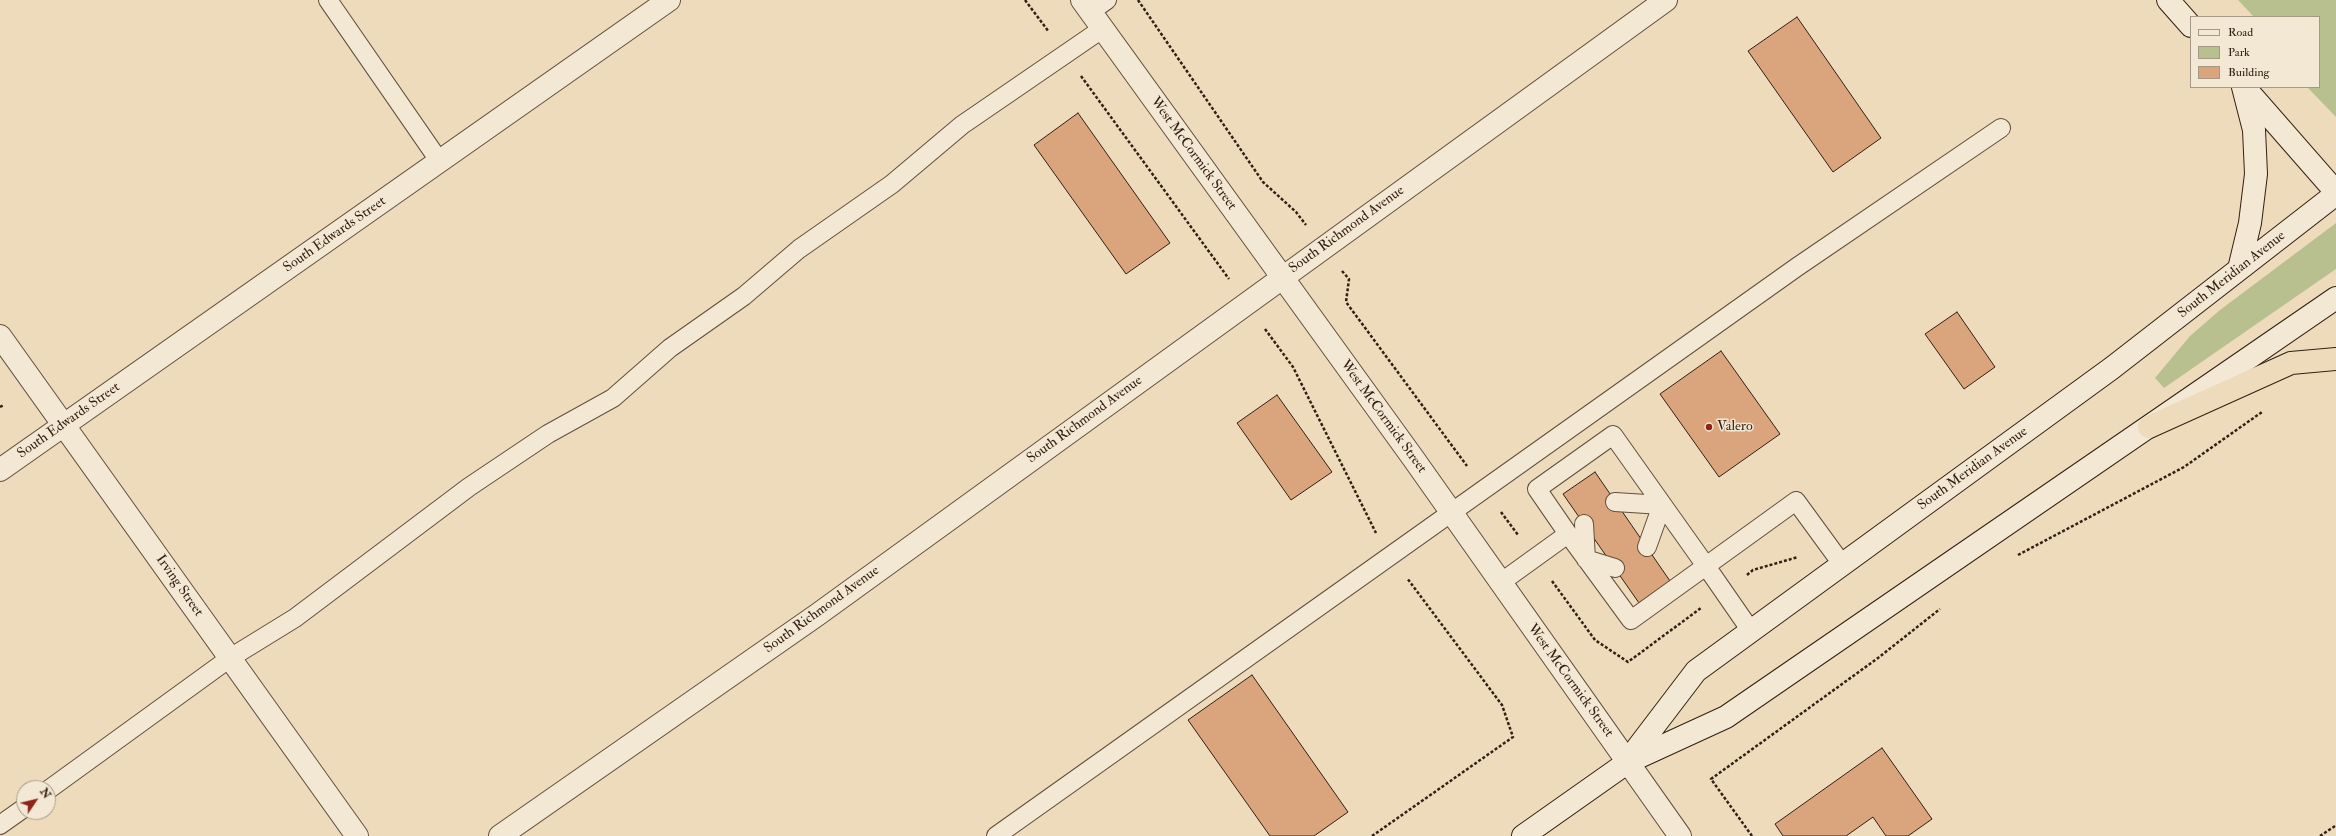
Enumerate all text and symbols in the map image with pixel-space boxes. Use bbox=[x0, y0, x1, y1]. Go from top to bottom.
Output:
legend bbox=[2190, 16, 2320, 88]
text: Road bbox=[2228, 25, 2253, 40]
text: Park bbox=[2228, 45, 2250, 60]
text: Building bbox=[2228, 65, 2269, 80]
street label: West McCormick Street bbox=[1146, 94, 1240, 214]
street label: South Richmond Avenue bbox=[1286, 183, 1408, 277]
street label: South Edwards Street bbox=[280, 193, 390, 277]
street label: South Meridian Avenue bbox=[2175, 228, 2289, 322]
street label: West McCormick Street bbox=[1336, 357, 1430, 477]
street label: South Richmond Avenue bbox=[1024, 373, 1146, 467]
street label: South Edwards Street bbox=[14, 379, 124, 463]
place label: Valero bbox=[1717, 419, 1753, 435]
marker: Valero bbox=[1704, 422, 1714, 432]
street label: South Meridian Avenue bbox=[1915, 424, 2031, 514]
street label: Irving Street bbox=[152, 552, 206, 620]
street label: South Richmond Avenue bbox=[761, 563, 883, 657]
street label: West McCormick Street bbox=[1523, 621, 1617, 741]
north arrow bbox=[16, 780, 56, 820]
text: N bbox=[37, 786, 54, 801]

